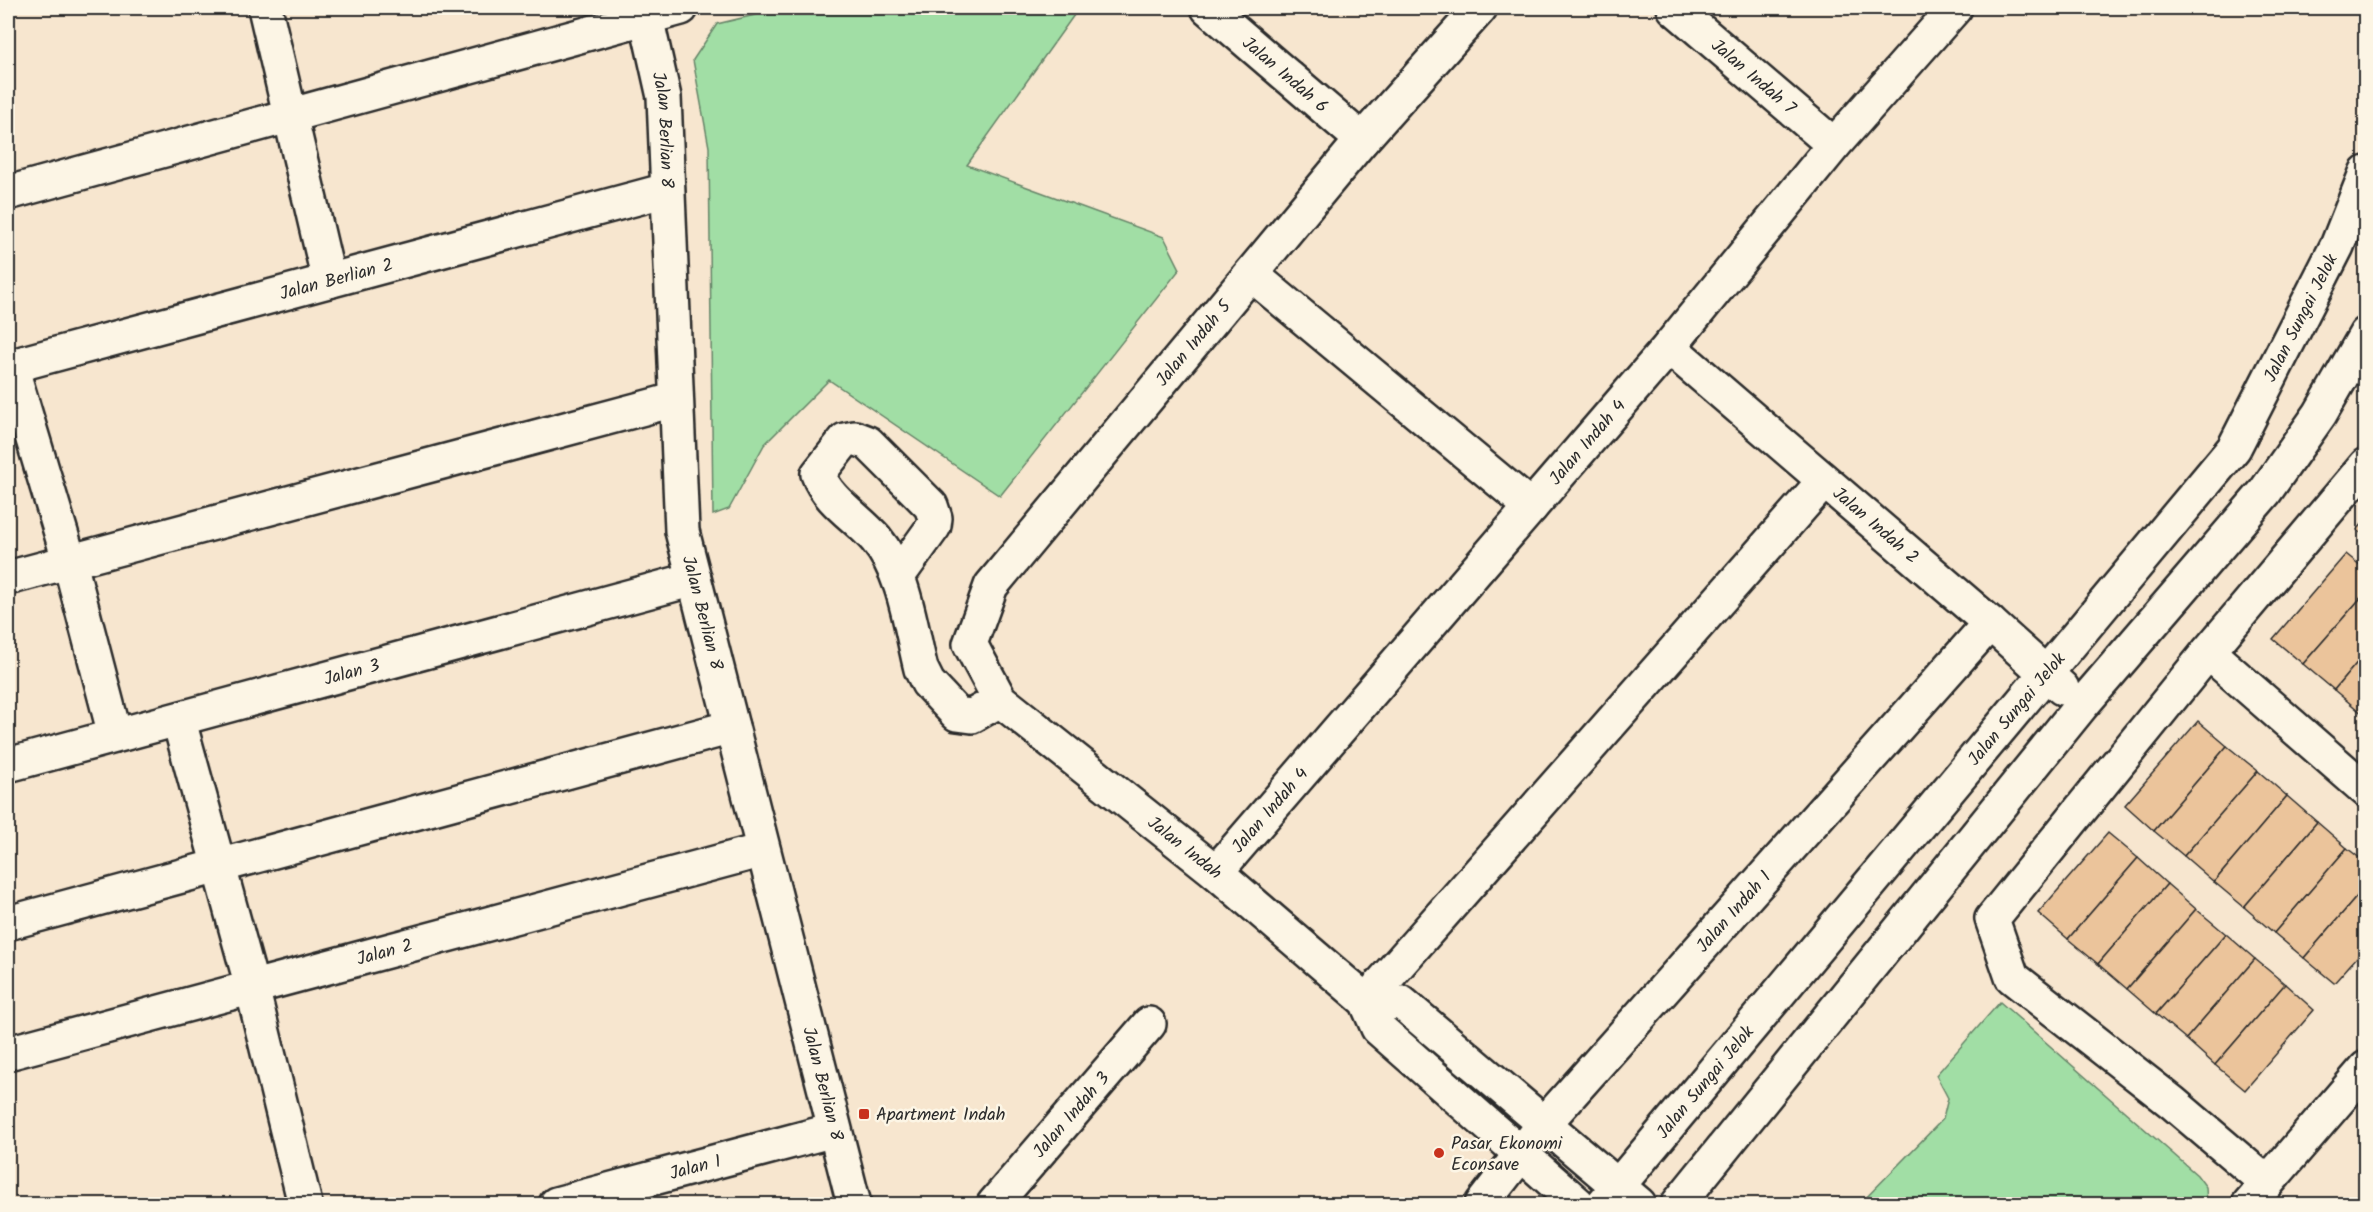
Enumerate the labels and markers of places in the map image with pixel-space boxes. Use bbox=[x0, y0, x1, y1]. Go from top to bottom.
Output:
place label: Apartment Indah bbox=[876, 1101, 1005, 1130]
marker: Apartment Indah bbox=[857, 1107, 871, 1121]
place label: Pasar Ekonomi Econsave bbox=[1451, 1130, 1563, 1180]
marker: Pasar Ekonomi Econsave bbox=[1432, 1146, 1446, 1160]

